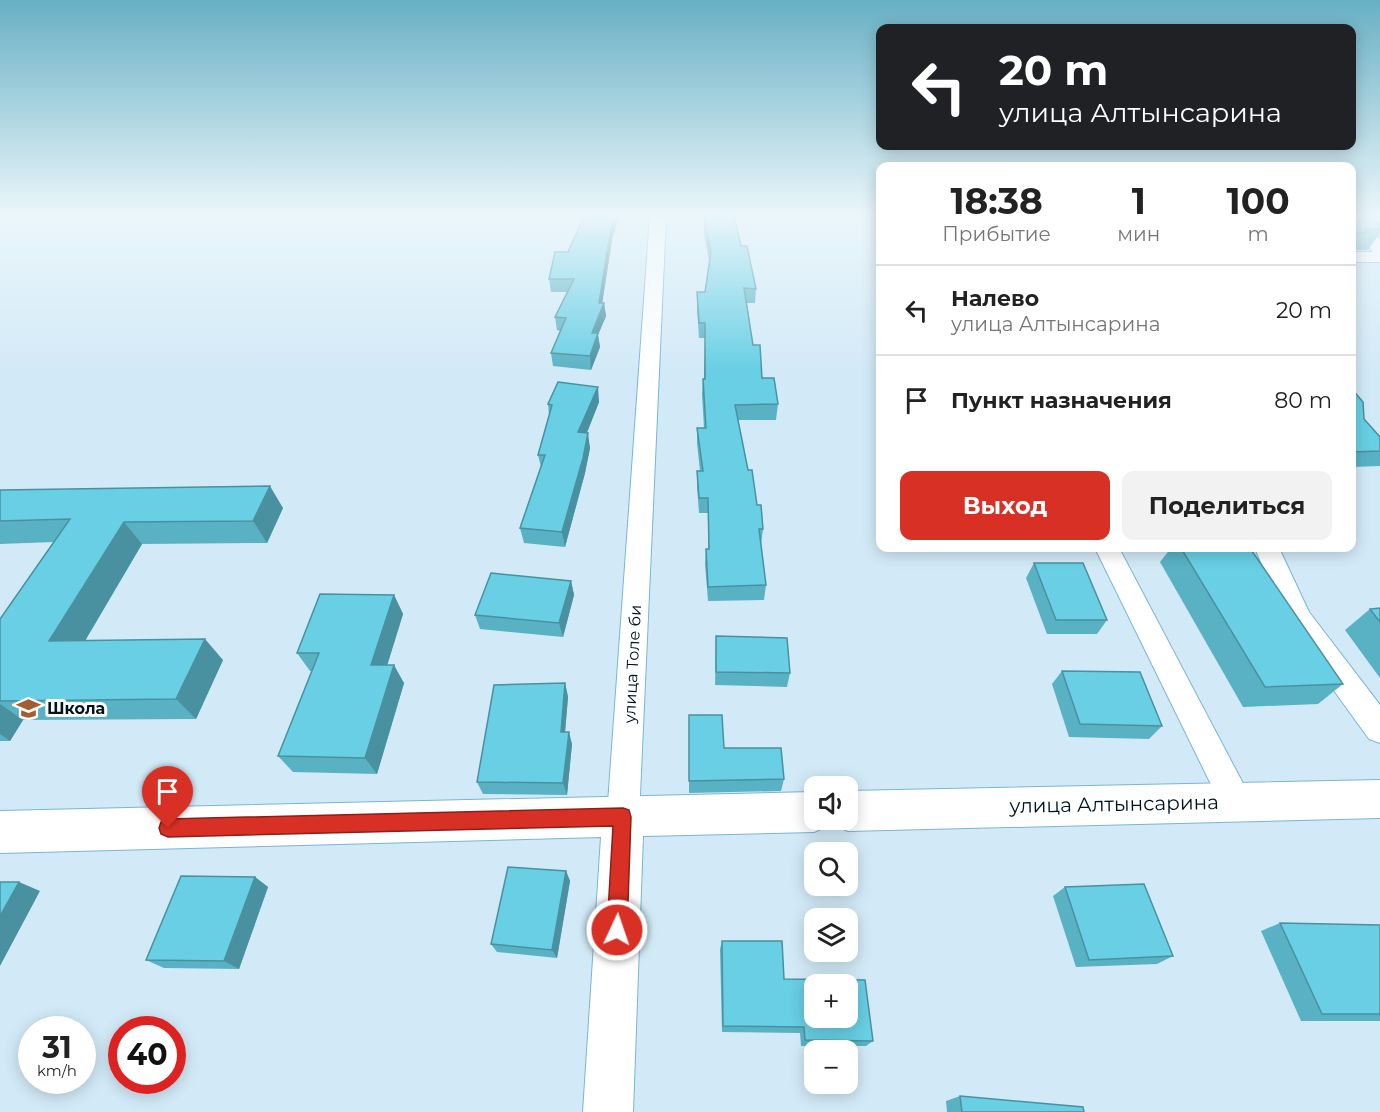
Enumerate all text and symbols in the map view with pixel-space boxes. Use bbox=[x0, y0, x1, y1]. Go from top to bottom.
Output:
text: 20 m bbox=[999, 44, 1108, 96]
icon: left bbox=[900, 48, 978, 126]
text: улица Алтынсарина bbox=[999, 96, 1282, 129]
text: 18:38 bbox=[950, 179, 1043, 223]
text: 1 bbox=[1132, 179, 1146, 223]
text: 100 bbox=[1227, 179, 1290, 223]
text: Прибытие bbox=[942, 222, 1051, 246]
text: мин bbox=[1117, 222, 1160, 246]
text: m bbox=[1247, 222, 1269, 246]
text: Налево bbox=[951, 285, 1039, 312]
icon: left bbox=[900, 294, 933, 327]
text: 20 m bbox=[1276, 297, 1332, 324]
text: улица Алтынсарина bbox=[951, 312, 1160, 336]
icon: arrive bbox=[900, 384, 933, 417]
text: Пункт назначения bbox=[951, 387, 1172, 414]
text: 80 m bbox=[1274, 387, 1332, 414]
button: Выход bbox=[900, 471, 1110, 540]
button: Поделиться bbox=[1122, 471, 1332, 540]
street label: улица Толе би bbox=[620, 604, 645, 725]
school or university icon: Школа bbox=[16, 695, 42, 721]
place label: Школа bbox=[47, 699, 105, 718]
pin bbox=[142, 766, 193, 828]
icon: arrive bbox=[151, 775, 184, 808]
map controls bbox=[804, 776, 858, 1094]
button: sound bbox=[804, 776, 858, 830]
street label: улица Алтынсарина bbox=[1008, 790, 1219, 818]
button: search bbox=[804, 842, 858, 896]
position arrow bbox=[585, 898, 649, 962]
button: layers bbox=[804, 908, 858, 962]
button: + bbox=[804, 974, 858, 1028]
speed limit sign: 40 bbox=[108, 1016, 186, 1094]
text: 31 bbox=[42, 1029, 72, 1066]
button: − bbox=[804, 1040, 858, 1094]
text: km/h bbox=[37, 1061, 77, 1080]

